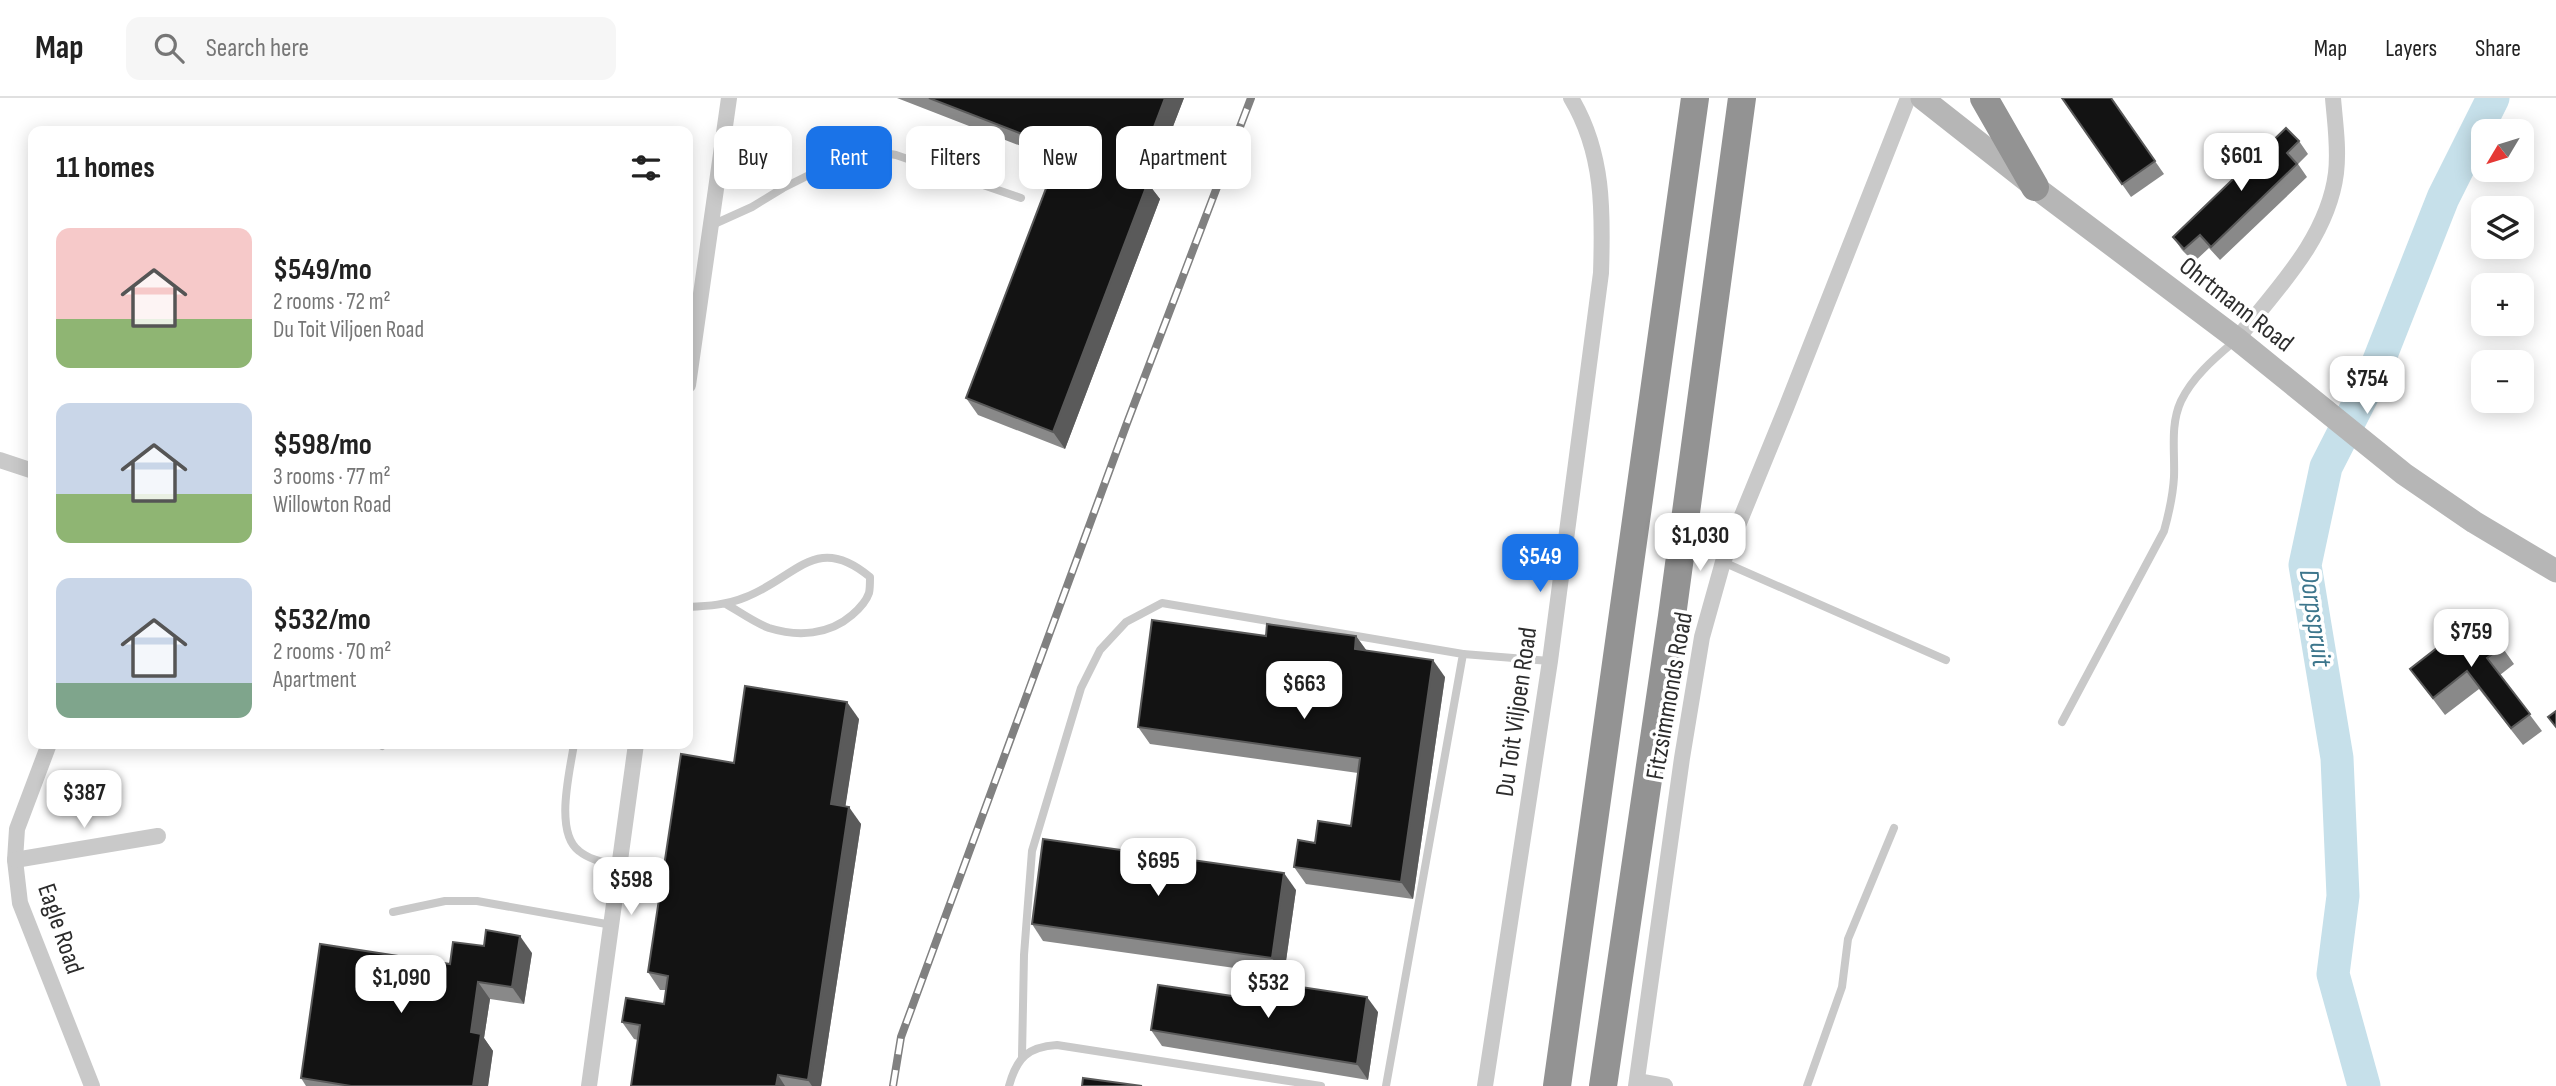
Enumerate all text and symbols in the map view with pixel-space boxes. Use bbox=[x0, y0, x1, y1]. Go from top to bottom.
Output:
search box bbox=[126, 17, 616, 80]
text: Map bbox=[35, 28, 84, 68]
icon: search bbox=[150, 29, 188, 67]
text: Search here bbox=[206, 33, 309, 64]
text: Map bbox=[2314, 34, 2347, 63]
text: Layers bbox=[2385, 34, 2437, 63]
text: Share bbox=[2475, 34, 2521, 63]
north arrow bbox=[2471, 119, 2534, 182]
map controls bbox=[2471, 119, 2534, 413]
chip: Buy bbox=[714, 126, 792, 189]
chip: Rent bbox=[806, 126, 892, 189]
chip: Filters bbox=[906, 126, 1005, 189]
chip: New bbox=[1019, 126, 1102, 189]
chip: Apartment bbox=[1116, 126, 1251, 189]
pin: $601 bbox=[2200, 134, 2282, 193]
text: $601 bbox=[2220, 142, 2262, 170]
icon: filters bbox=[627, 149, 665, 187]
text: 11 homes bbox=[56, 150, 155, 186]
button: layers bbox=[2471, 196, 2534, 259]
street label: Ohrtmann Road bbox=[2173, 251, 2299, 359]
text: $549/mo bbox=[273, 252, 372, 288]
icon: home bbox=[112, 256, 196, 340]
button: + bbox=[2471, 273, 2534, 336]
text: 2 rooms · 72 m² bbox=[273, 288, 391, 316]
text: Du Toit Viljoen Road bbox=[273, 316, 424, 344]
button: − bbox=[2471, 350, 2534, 413]
pin: $754 bbox=[2326, 356, 2408, 416]
text: $754 bbox=[2346, 365, 2388, 393]
text: $598/mo bbox=[273, 427, 372, 463]
icon: home bbox=[112, 431, 196, 515]
text: 3 rooms · 77 m² bbox=[273, 463, 391, 491]
text: Willowton Road bbox=[273, 491, 391, 519]
pin: $1,030 bbox=[1643, 514, 1757, 573]
text: $1,030 bbox=[1671, 522, 1729, 550]
pin: $549 bbox=[1499, 534, 1581, 594]
text: $549 bbox=[1518, 543, 1562, 571]
water label: Dorpspruit bbox=[2292, 567, 2338, 669]
text: $532/mo bbox=[273, 602, 371, 638]
icon: home bbox=[112, 606, 196, 690]
street label: Fitzsimmonds Road bbox=[1640, 610, 1700, 782]
pin: $759 bbox=[2430, 610, 2512, 669]
text: $759 bbox=[2450, 618, 2492, 646]
street label: Du Toit Viljoen Road bbox=[1490, 625, 1544, 799]
text: 2 rooms · 70 m² bbox=[273, 638, 391, 666]
pin: $663 bbox=[1263, 662, 1345, 721]
text: Apartment bbox=[273, 666, 357, 694]
text: $663 bbox=[1282, 670, 1326, 698]
pin: $387 bbox=[43, 770, 125, 830]
text: $387 bbox=[63, 779, 105, 807]
pin: $695 bbox=[1117, 838, 1199, 898]
text: $695 bbox=[1136, 847, 1180, 875]
pin: $598 bbox=[590, 858, 672, 917]
text: $598 bbox=[609, 866, 653, 894]
street label: Eagle Road bbox=[30, 880, 90, 978]
pin: $1,090 bbox=[344, 956, 458, 1015]
pin: $532 bbox=[1227, 960, 1309, 1020]
text: $1,090 bbox=[371, 964, 431, 992]
text: $532 bbox=[1247, 969, 1289, 997]

